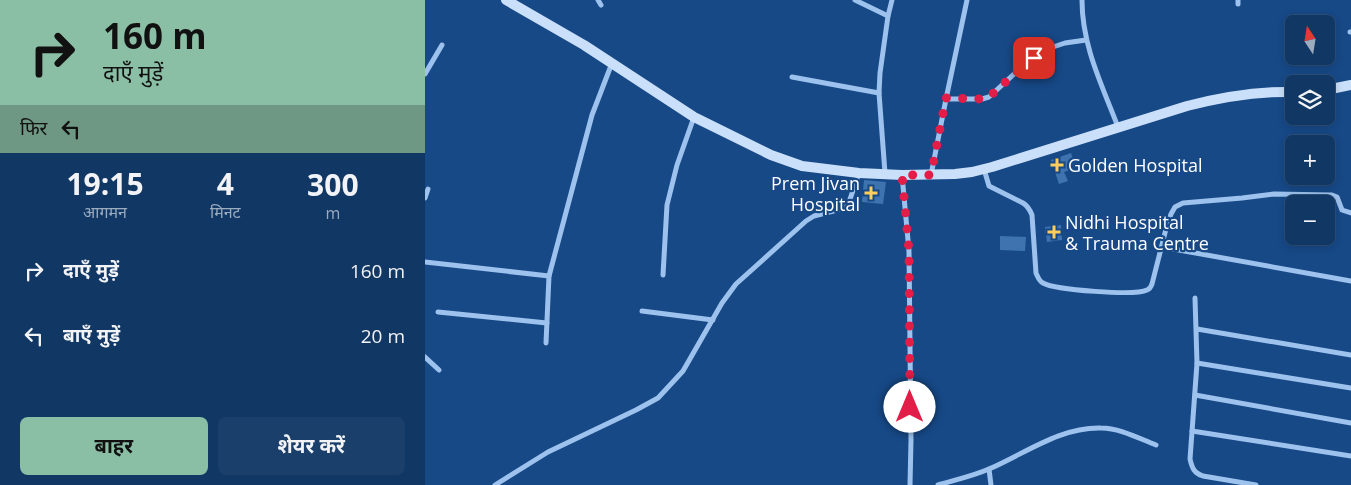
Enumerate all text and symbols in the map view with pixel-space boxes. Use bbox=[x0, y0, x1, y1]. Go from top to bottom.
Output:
text: 160 m bbox=[103, 12, 207, 59]
north arrow bbox=[1285, 15, 1335, 65]
map controls bbox=[1285, 15, 1335, 245]
icon: right bbox=[20, 20, 85, 85]
pin bbox=[1013, 37, 1055, 79]
icon: arrive bbox=[1020, 44, 1048, 72]
text: दाएँ मुड़ें bbox=[103, 57, 163, 87]
button: layers bbox=[1285, 75, 1335, 125]
text: फिर bbox=[20, 115, 47, 141]
icon: left bbox=[57, 115, 85, 143]
button: + bbox=[1285, 135, 1335, 185]
place label: Golden Hospital bbox=[1068, 153, 1203, 177]
marker: Golden Hospital bbox=[1050, 158, 1064, 172]
text: 19:15 bbox=[66, 163, 144, 204]
text: 4 bbox=[217, 163, 234, 204]
text: 300 bbox=[307, 164, 359, 205]
place label: Prem Jivan Hospital bbox=[771, 171, 860, 216]
marker: Prem Jivan Hospital bbox=[864, 186, 878, 200]
button: − bbox=[1285, 195, 1335, 245]
text: आगमन bbox=[83, 201, 127, 223]
text: मिनट bbox=[210, 201, 241, 223]
text: m bbox=[325, 202, 340, 224]
place label: Nidhi Hospital & Trauma Centre bbox=[1065, 210, 1209, 255]
marker: Nidhi Hospital & Trauma Centre bbox=[1047, 225, 1061, 239]
icon: right bbox=[20, 257, 48, 285]
text: दाएँ मुड़ें bbox=[63, 257, 119, 283]
text: 160 m bbox=[350, 258, 405, 284]
icon: left bbox=[20, 322, 48, 350]
text: बाएँ मुड़ें bbox=[63, 322, 120, 348]
text: 20 m bbox=[361, 323, 405, 349]
position arrow bbox=[883, 380, 935, 432]
button: बाहर bbox=[20, 417, 208, 475]
button: शेयर करें bbox=[218, 417, 405, 475]

